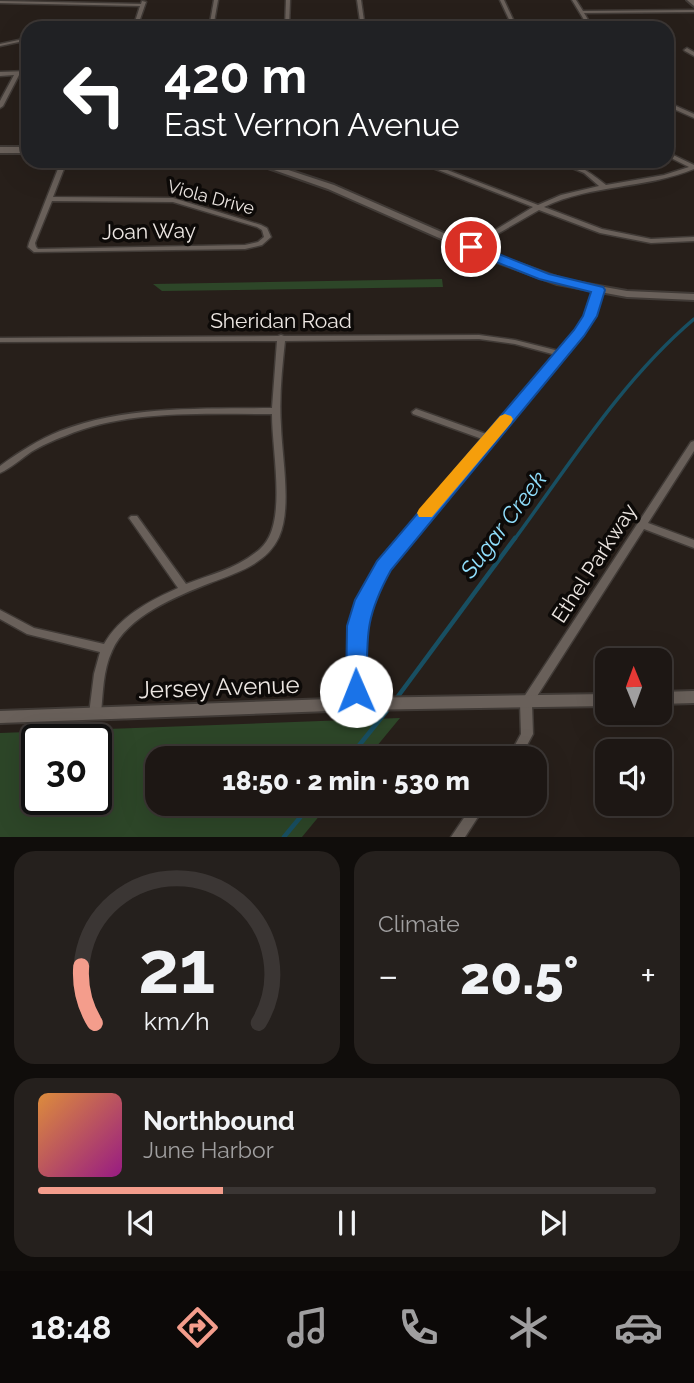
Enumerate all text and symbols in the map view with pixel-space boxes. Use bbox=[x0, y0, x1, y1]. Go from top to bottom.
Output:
text: 420 m bbox=[164, 47, 307, 104]
icon: left bbox=[49, 49, 140, 140]
text: East Vernon Avenue bbox=[164, 106, 460, 143]
street label: Viola Drive bbox=[165, 175, 257, 219]
pin bbox=[441, 217, 501, 277]
street label: Joan Way bbox=[102, 218, 196, 244]
icon: arrive bbox=[452, 228, 490, 266]
street label: Sheridan Road bbox=[210, 308, 352, 333]
water label: Sugar Creek bbox=[454, 465, 552, 583]
street label: Ethel Parkway bbox=[546, 499, 642, 627]
north arrow bbox=[595, 648, 672, 724]
map controls bbox=[595, 648, 672, 816]
position arrow bbox=[319, 654, 393, 728]
street label: Jersey Avenue bbox=[138, 670, 300, 704]
speed limit sign: 30 bbox=[21, 724, 112, 815]
button: sound bbox=[595, 739, 672, 816]
text: 18:50 · 2 min · 530 m bbox=[222, 766, 470, 796]
text: Climate bbox=[378, 910, 460, 937]
text: 21 bbox=[138, 926, 216, 1011]
text: 20.5° bbox=[460, 945, 579, 1006]
text: − bbox=[378, 953, 398, 998]
text: + bbox=[640, 953, 656, 998]
text: km/h bbox=[144, 1006, 210, 1036]
text: Northbound bbox=[143, 1106, 295, 1136]
text: June Harbor bbox=[143, 1136, 274, 1163]
icon: previous bbox=[122, 1204, 160, 1242]
icon: pause bbox=[328, 1204, 366, 1242]
icon: next bbox=[534, 1204, 572, 1242]
icon: directions bbox=[173, 1303, 222, 1352]
icon: music bbox=[283, 1303, 332, 1352]
icon: phone bbox=[394, 1303, 443, 1352]
icon: climate bbox=[504, 1303, 553, 1352]
icon: car bbox=[614, 1303, 663, 1352]
text: 18:48 bbox=[31, 1309, 111, 1346]

